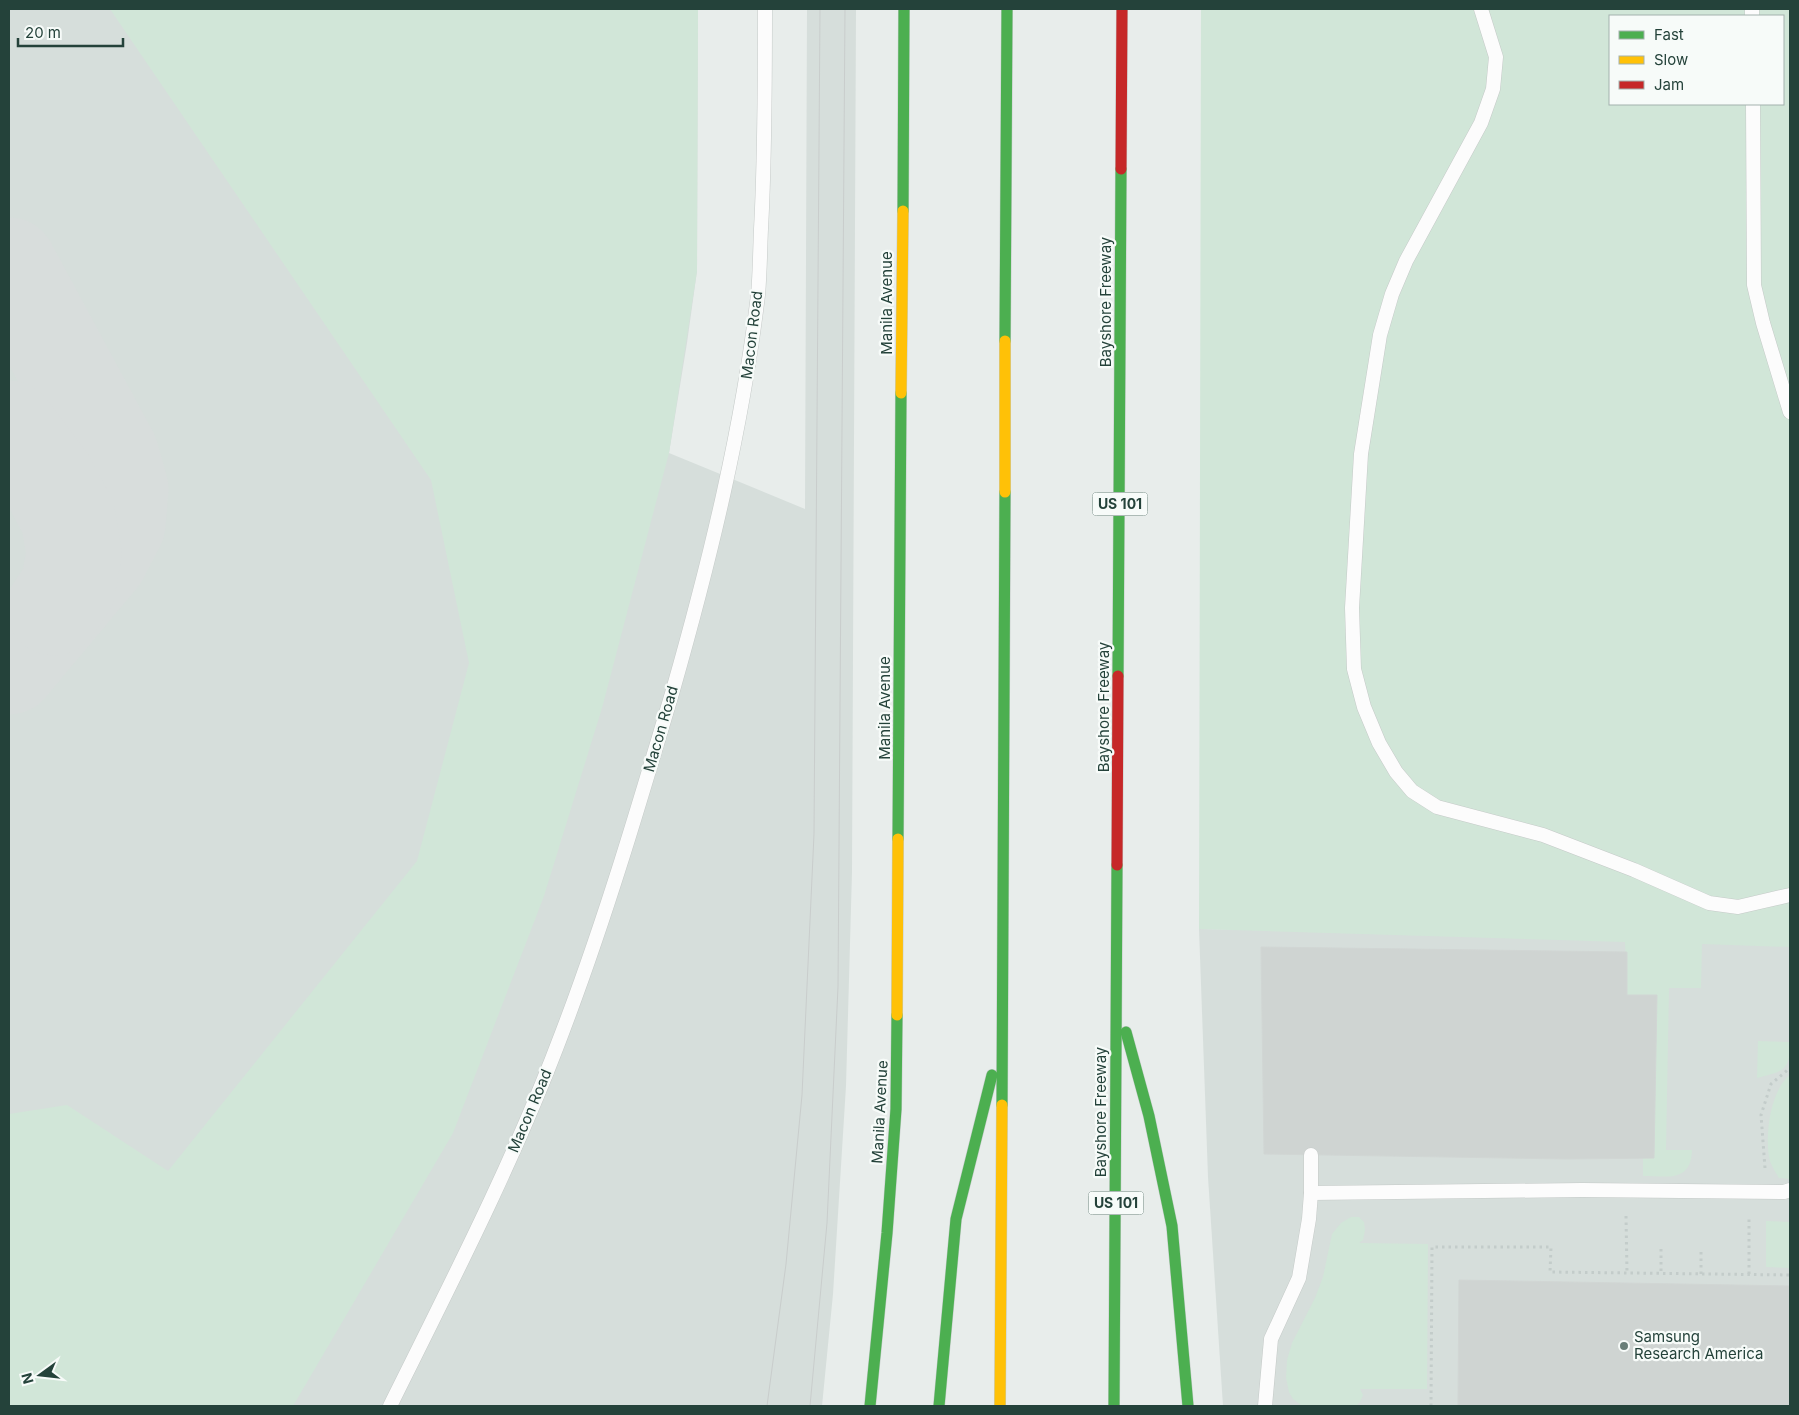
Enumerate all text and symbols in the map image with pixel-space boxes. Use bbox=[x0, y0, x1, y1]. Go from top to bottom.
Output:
scale bar bbox=[18, 15, 122, 47]
legend bbox=[1609, 15, 1784, 105]
text: 20 m bbox=[25, 23, 61, 42]
text: Fast bbox=[1654, 25, 1684, 44]
text: Slow bbox=[1654, 50, 1688, 69]
text: Jam bbox=[1654, 75, 1684, 94]
street label: Bayshore Freeway bbox=[1096, 236, 1115, 367]
street label: Manila Avenue bbox=[877, 251, 896, 355]
street label: Macon Road bbox=[737, 290, 766, 380]
road number: US 101 bbox=[1092, 492, 1148, 516]
street label: Bayshore Freeway bbox=[1094, 641, 1113, 772]
street label: Manila Avenue bbox=[875, 656, 894, 760]
street label: Macon Road bbox=[639, 684, 682, 774]
street label: Bayshore Freeway bbox=[1091, 1046, 1110, 1177]
street label: Manila Avenue bbox=[867, 1060, 892, 1164]
street label: Macon Road bbox=[503, 1066, 556, 1155]
road number: US 101 bbox=[1088, 1192, 1144, 1214]
place label: Samsung Research America bbox=[1634, 1327, 1763, 1363]
marker: Samsung Research America bbox=[1618, 1340, 1630, 1352]
north arrow bbox=[15, 1350, 65, 1400]
text: N bbox=[17, 1371, 37, 1386]

